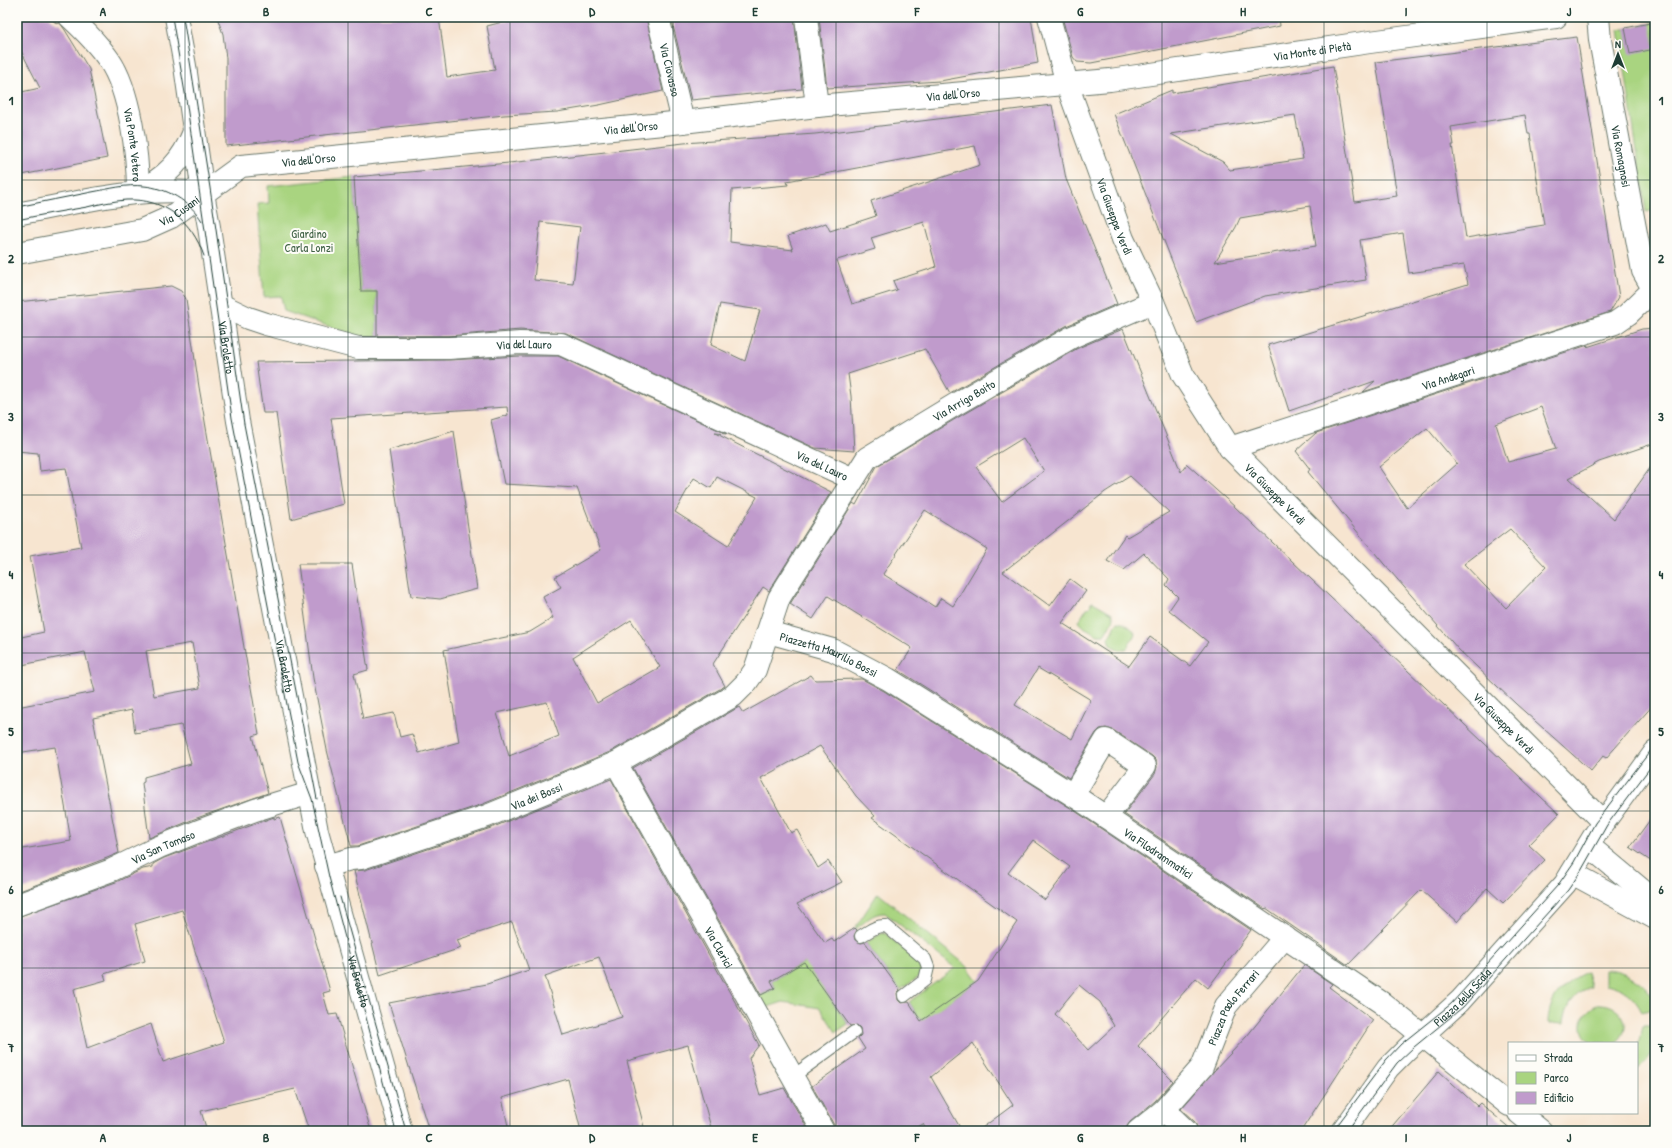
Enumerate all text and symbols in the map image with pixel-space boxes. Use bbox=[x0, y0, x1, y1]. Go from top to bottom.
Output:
text: A bbox=[100, 2, 107, 20]
text: B bbox=[263, 2, 270, 20]
text: C bbox=[425, 2, 433, 20]
text: D bbox=[589, 2, 596, 20]
text: E bbox=[752, 2, 758, 20]
text: F bbox=[914, 2, 921, 20]
text: G bbox=[1077, 2, 1084, 20]
text: H bbox=[1240, 2, 1246, 20]
text: I bbox=[1404, 2, 1408, 20]
text: J bbox=[1567, 2, 1572, 20]
north arrow bbox=[1598, 34, 1638, 74]
street label: Via Monte di Pietà bbox=[1272, 36, 1352, 65]
text: N bbox=[1615, 37, 1621, 51]
street label: Via Ciovasso bbox=[656, 41, 685, 98]
street label: Via dell'Orso bbox=[925, 83, 981, 105]
text: 1 bbox=[9, 91, 14, 109]
text: 1 bbox=[1659, 91, 1664, 109]
street label: Via Ponte Vetero bbox=[120, 106, 146, 182]
street label: Via dell'Orso bbox=[603, 116, 659, 138]
street label: Via Romagnosi bbox=[1607, 123, 1636, 188]
street label: Via dell'Orso bbox=[280, 148, 336, 170]
street label: Via Giuseppe Verdi bbox=[1093, 175, 1138, 257]
street label: Via Cusani bbox=[156, 191, 203, 230]
park label: Giardino Carla Lonzi bbox=[284, 225, 334, 256]
text: 2 bbox=[8, 249, 15, 267]
text: 2 bbox=[1658, 249, 1665, 267]
street label: Via Broletto bbox=[215, 319, 239, 375]
street label: Via del Lauro bbox=[495, 334, 552, 353]
street label: Via Andegari bbox=[1419, 361, 1477, 394]
street label: Via Arrigo Boito bbox=[929, 375, 998, 425]
text: 3 bbox=[8, 407, 14, 425]
text: 3 bbox=[1658, 407, 1664, 425]
street label: Via del Lauro bbox=[793, 445, 851, 484]
street label: Via Giuseppe Verdi bbox=[1241, 459, 1310, 528]
text: 4 bbox=[9, 565, 14, 583]
text: 4 bbox=[1659, 565, 1664, 583]
street label: Piazzetta Maurilio Bossi bbox=[778, 627, 881, 681]
street label: Via Broletto bbox=[272, 638, 299, 694]
street label: Via Giuseppe Verdi bbox=[1470, 688, 1539, 758]
text: 5 bbox=[8, 722, 14, 740]
text: 5 bbox=[1658, 722, 1664, 740]
street label: Via dei Bossi bbox=[508, 778, 565, 814]
street label: Via Filodrammatici bbox=[1120, 823, 1197, 882]
street label: Via San Tomaso bbox=[128, 825, 197, 868]
text: 6 bbox=[8, 880, 14, 898]
text: 6 bbox=[1658, 880, 1664, 898]
street label: Via Clerici bbox=[701, 923, 738, 971]
street label: Via Broletto bbox=[344, 953, 374, 1009]
street label: Piazza della Scala bbox=[1429, 964, 1495, 1030]
street label: Piazza Paolo Ferrari bbox=[1203, 965, 1263, 1047]
text: 7 bbox=[7, 1038, 15, 1056]
text: 7 bbox=[1657, 1038, 1665, 1056]
legend bbox=[1508, 1042, 1638, 1114]
text: Strada bbox=[1544, 1049, 1573, 1066]
text: Parco bbox=[1544, 1069, 1569, 1086]
text: Edificio bbox=[1544, 1089, 1574, 1106]
text: A bbox=[100, 1128, 107, 1146]
text: B bbox=[263, 1128, 270, 1146]
text: C bbox=[425, 1128, 433, 1146]
text: D bbox=[589, 1128, 596, 1146]
text: E bbox=[752, 1128, 758, 1146]
text: F bbox=[914, 1128, 921, 1146]
text: G bbox=[1077, 1128, 1084, 1146]
text: H bbox=[1240, 1128, 1246, 1146]
text: I bbox=[1404, 1128, 1408, 1146]
text: J bbox=[1567, 1128, 1572, 1146]

